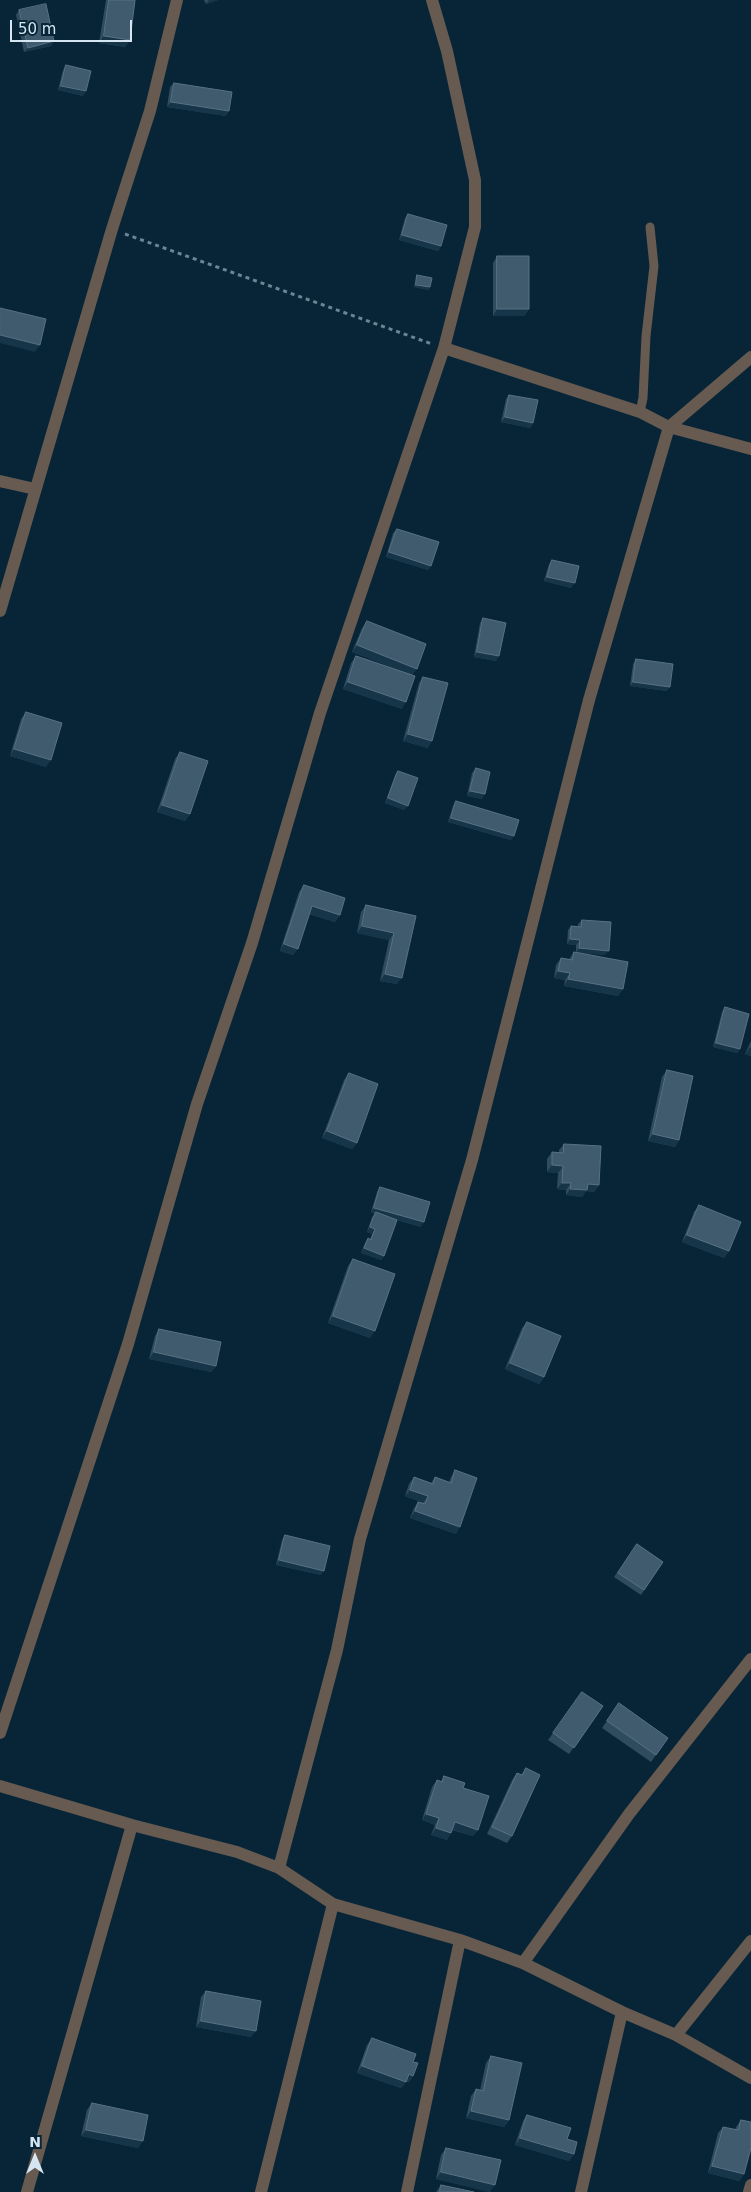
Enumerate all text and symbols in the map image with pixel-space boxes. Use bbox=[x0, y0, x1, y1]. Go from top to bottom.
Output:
scale bar bbox=[12, 10, 135, 42]
text: 50 m bbox=[18, 20, 56, 38]
north arrow bbox=[10, 2132, 60, 2182]
text: N bbox=[29, 2134, 41, 2150]

